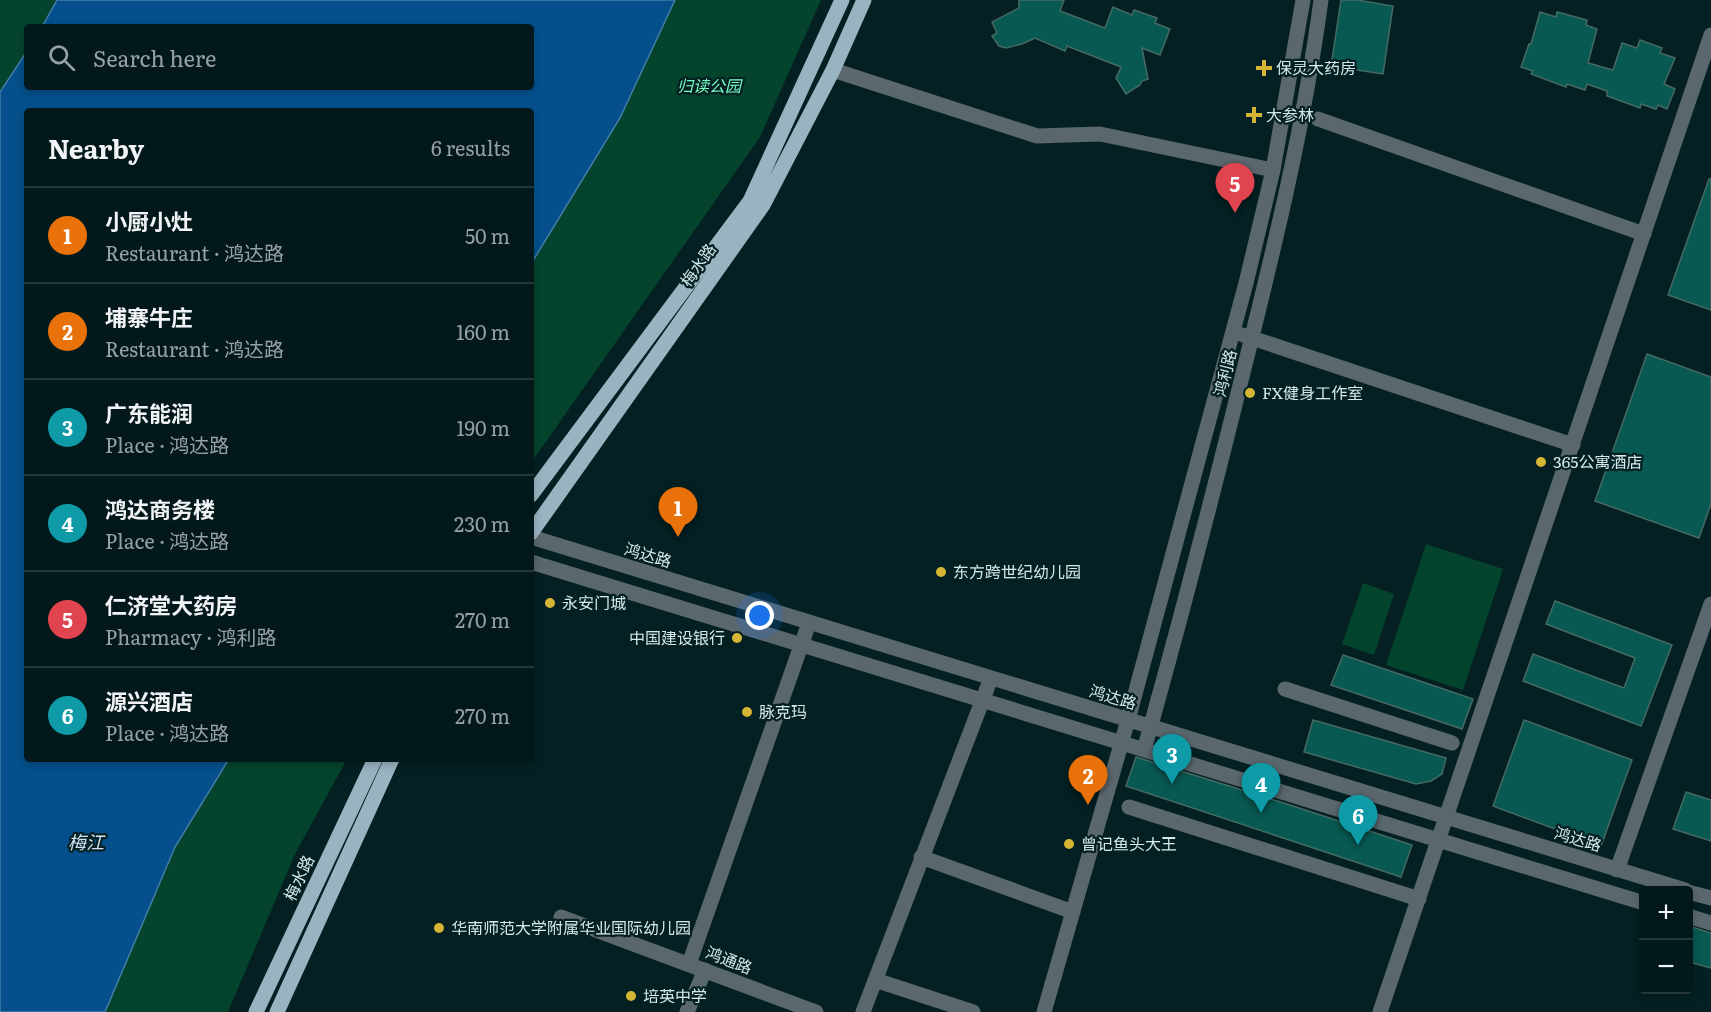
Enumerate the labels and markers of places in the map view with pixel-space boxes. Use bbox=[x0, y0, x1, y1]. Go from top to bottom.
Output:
place label: 保灵大药房 bbox=[1276, 55, 1356, 79]
marker: 保灵大药房 bbox=[1257, 61, 1271, 75]
place label: 大参林 bbox=[1266, 102, 1314, 126]
marker: 大参林 bbox=[1247, 108, 1261, 122]
pin: 5 bbox=[1216, 164, 1254, 213]
place label: FX健身工作室 bbox=[1262, 380, 1363, 404]
marker: FX健身工作室 bbox=[1243, 386, 1257, 400]
place label: 365公寓酒店 bbox=[1553, 449, 1642, 473]
marker: 365公寓酒店 bbox=[1534, 455, 1548, 469]
pin: 1 bbox=[658, 488, 698, 537]
place label: 东方跨世纪幼儿园 bbox=[953, 559, 1081, 583]
marker: 东方跨世纪幼儿园 bbox=[934, 565, 948, 579]
place label: 永安门城 bbox=[562, 590, 626, 614]
marker: 永安门城 bbox=[543, 596, 557, 610]
place label: 中国建设银行 bbox=[629, 625, 725, 649]
marker: 中国建设银行 bbox=[730, 631, 744, 645]
place label: 脉克玛 bbox=[759, 699, 807, 723]
marker: 脉克玛 bbox=[740, 705, 754, 719]
pin: 3 bbox=[1152, 734, 1192, 784]
pin: 2 bbox=[1068, 756, 1108, 805]
pin: 4 bbox=[1242, 764, 1280, 813]
pin: 6 bbox=[1338, 796, 1378, 845]
place label: 曾记鱼头大王 bbox=[1081, 831, 1177, 855]
marker: 曾记鱼头大王 bbox=[1062, 837, 1076, 851]
place label: 华南师范大学附属华业国际幼儿园 bbox=[451, 915, 691, 939]
marker: 华南师范大学附属华业国际幼儿园 bbox=[432, 921, 446, 935]
place label: 培英中学 bbox=[643, 983, 707, 1007]
marker: 培英中学 bbox=[624, 989, 638, 1003]

